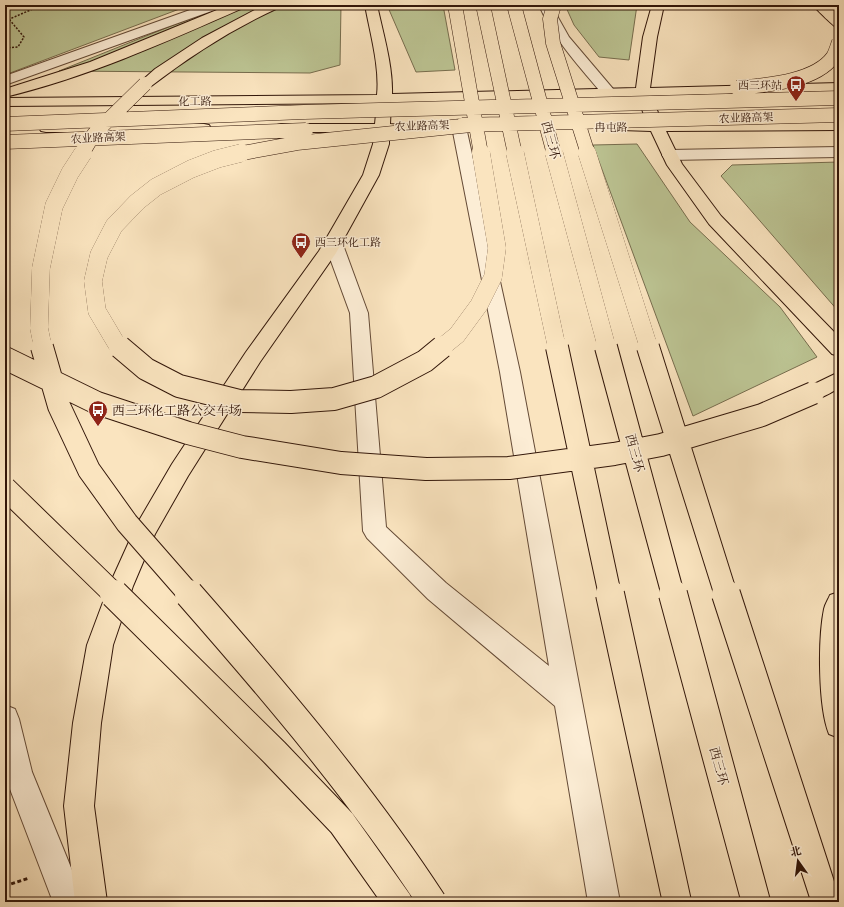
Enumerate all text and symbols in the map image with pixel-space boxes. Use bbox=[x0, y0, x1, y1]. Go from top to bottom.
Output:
bus stop icon: 西三环站 bbox=[785, 74, 807, 102]
place label: 西三环站 bbox=[738, 79, 782, 92]
street label: 化工路 bbox=[179, 95, 212, 108]
street label: 农业路高架 bbox=[718, 111, 774, 125]
street label: 农业路高架 bbox=[394, 119, 450, 133]
street label: 西三环 bbox=[539, 119, 563, 161]
street label: 冉屯路 bbox=[595, 121, 628, 134]
street label: 农业路高架 bbox=[70, 130, 126, 146]
bus stop icon: 西三环化工路 bbox=[290, 231, 312, 259]
place label: 西三环化工路 bbox=[315, 236, 381, 249]
bus stop icon: 西三环化工路公交车场 bbox=[87, 399, 109, 427]
place label: 西三环化工路公交车场 bbox=[112, 403, 242, 418]
street label: 西三环 bbox=[623, 432, 647, 474]
street label: 西三环 bbox=[707, 745, 731, 787]
north arrow bbox=[778, 841, 818, 881]
text: 北 bbox=[789, 844, 803, 859]

